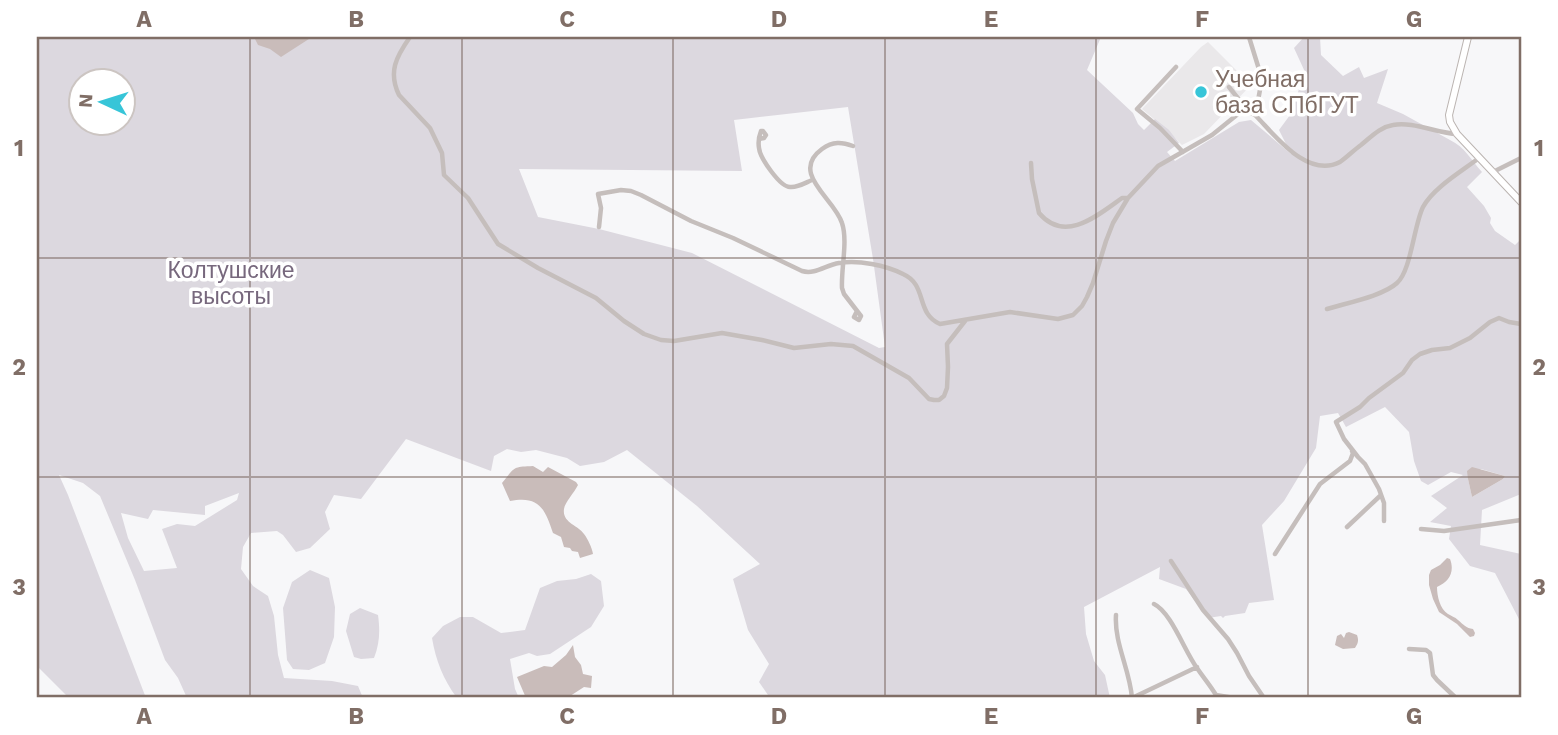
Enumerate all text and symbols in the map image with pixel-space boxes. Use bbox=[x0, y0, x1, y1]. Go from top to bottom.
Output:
text: A bbox=[136, 6, 152, 33]
text: B bbox=[348, 6, 364, 33]
text: C bbox=[559, 6, 575, 33]
text: D bbox=[771, 6, 787, 33]
text: E bbox=[984, 6, 998, 33]
text: F bbox=[1195, 6, 1209, 33]
text: G bbox=[1406, 6, 1422, 33]
north arrow bbox=[66, 66, 136, 136]
place label: Учебная база СПбГУТ bbox=[1215, 66, 1359, 119]
marker: Учебная база СПбГУТ bbox=[1193, 84, 1209, 100]
text: N bbox=[74, 93, 98, 109]
text: 1 bbox=[14, 135, 24, 162]
text: 1 bbox=[1534, 135, 1544, 162]
park label: Колтушские высоты bbox=[167, 257, 295, 310]
text: 2 bbox=[12, 354, 26, 381]
text: 2 bbox=[1532, 354, 1546, 381]
text: 3 bbox=[12, 574, 26, 601]
text: 3 bbox=[1532, 574, 1546, 601]
text: A bbox=[136, 703, 152, 730]
text: B bbox=[348, 703, 364, 730]
text: C bbox=[559, 703, 575, 730]
text: D bbox=[771, 703, 787, 730]
text: E bbox=[984, 703, 998, 730]
text: F bbox=[1195, 703, 1209, 730]
text: G bbox=[1406, 703, 1422, 730]

